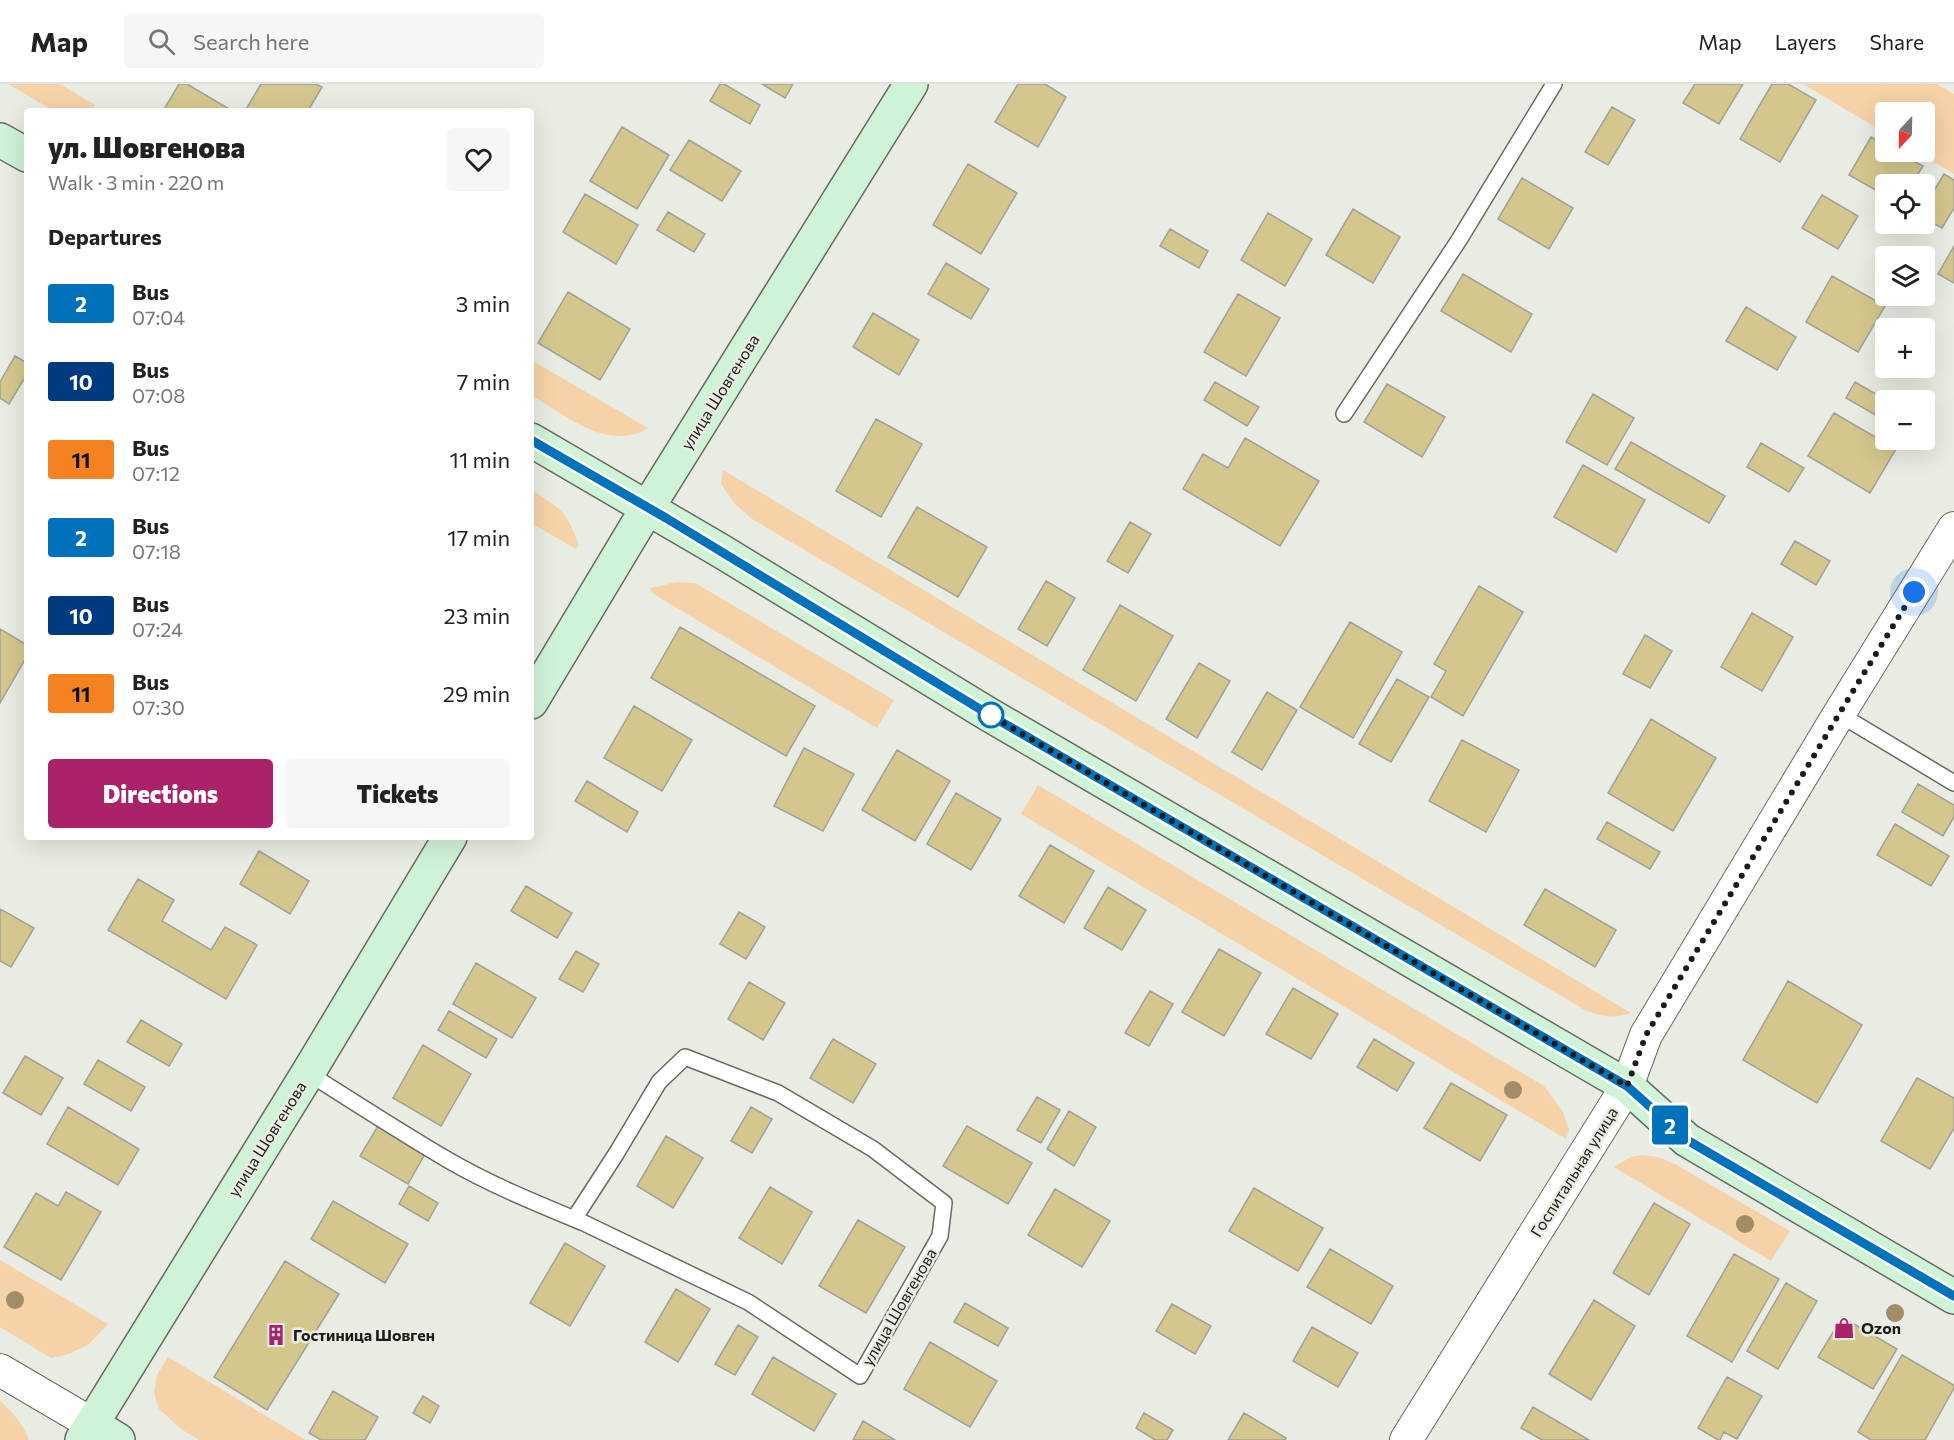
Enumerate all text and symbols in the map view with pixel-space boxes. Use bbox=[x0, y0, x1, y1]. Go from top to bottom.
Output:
search box bbox=[124, 14, 544, 68]
text: Map bbox=[30, 24, 88, 58]
icon: search bbox=[145, 25, 178, 58]
text: Search here bbox=[193, 28, 309, 55]
text: Map bbox=[1698, 29, 1742, 54]
text: Layers bbox=[1775, 29, 1837, 54]
text: Share bbox=[1870, 29, 1924, 54]
north arrow bbox=[1875, 102, 1935, 162]
map controls bbox=[1875, 102, 1935, 450]
button: heart bbox=[447, 128, 510, 191]
text: ул. Шовгенова bbox=[48, 130, 245, 164]
text: Walk · 3 min · 220 m bbox=[48, 170, 224, 194]
button: locate bbox=[1875, 174, 1935, 234]
text: Departures bbox=[48, 223, 162, 250]
button: layers bbox=[1875, 246, 1935, 306]
text: Bus bbox=[132, 278, 169, 305]
text: 3 min bbox=[456, 290, 510, 317]
text: 2 bbox=[75, 291, 87, 316]
text: 07:04 bbox=[132, 305, 185, 329]
button: + bbox=[1875, 318, 1935, 378]
street label: улица Шовгенова bbox=[676, 331, 763, 453]
text: Bus bbox=[132, 356, 169, 383]
text: 7 min bbox=[457, 368, 510, 395]
text: 10 bbox=[69, 369, 93, 394]
text: 07:08 bbox=[132, 383, 185, 407]
button: − bbox=[1875, 390, 1935, 450]
text: Bus bbox=[132, 434, 169, 461]
text: 11 min bbox=[450, 446, 510, 473]
text: 11 bbox=[71, 447, 91, 472]
text: 07:12 bbox=[132, 461, 180, 485]
text: Bus bbox=[132, 512, 169, 539]
text: 17 min bbox=[447, 524, 510, 551]
text: 2 bbox=[75, 525, 87, 550]
text: 07:18 bbox=[132, 539, 181, 563]
your location bbox=[1899, 577, 1929, 607]
text: Bus bbox=[132, 590, 169, 617]
text: 23 min bbox=[444, 602, 510, 629]
text: 10 bbox=[69, 603, 93, 628]
text: 07:24 bbox=[132, 617, 183, 641]
text: Bus bbox=[132, 668, 169, 695]
text: 29 min bbox=[443, 680, 510, 707]
text: 11 bbox=[71, 681, 91, 706]
text: 07:30 bbox=[132, 695, 185, 719]
unlabelled marker bbox=[978, 702, 1004, 728]
button: Directions bbox=[48, 759, 273, 828]
button: Tickets bbox=[285, 759, 510, 828]
street label: улица Шовгенова bbox=[223, 1078, 310, 1200]
street label: Госпитальная улица bbox=[1526, 1103, 1621, 1240]
line badge: 2 bbox=[1650, 1106, 1690, 1144]
text: 2 bbox=[1664, 1113, 1676, 1138]
street label: улица Шовгенова bbox=[857, 1245, 940, 1369]
shop icon: Ozon bbox=[1832, 1316, 1856, 1340]
place label: Ozon bbox=[1861, 1318, 1901, 1337]
building icon: Гостиница Шовген bbox=[264, 1323, 288, 1347]
place label: Гостиница Шовген bbox=[293, 1325, 435, 1344]

